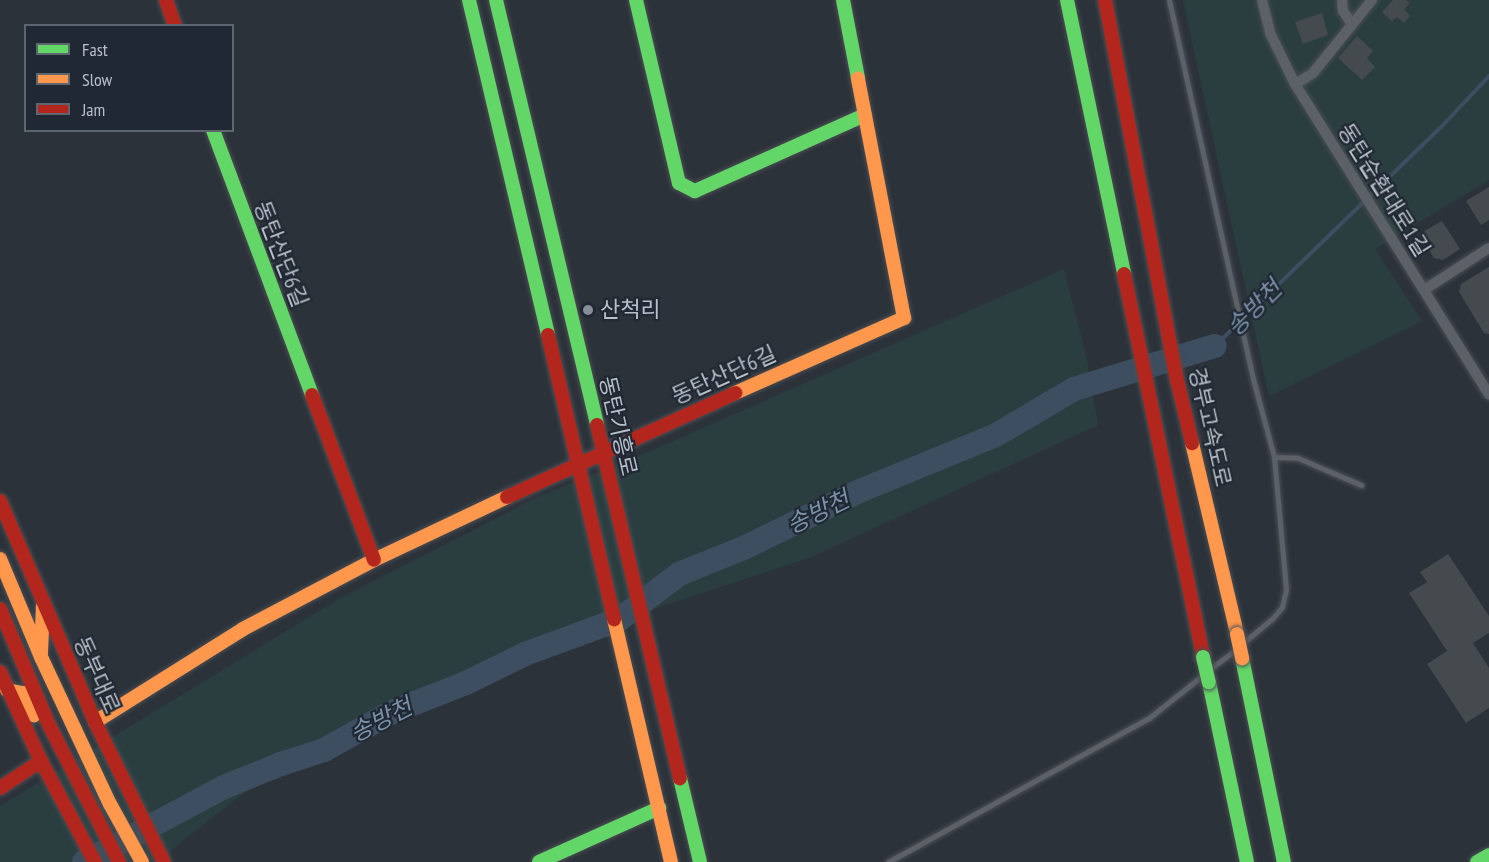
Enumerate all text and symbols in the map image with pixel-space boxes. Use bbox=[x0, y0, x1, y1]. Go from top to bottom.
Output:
legend bbox=[24, 24, 234, 132]
text: Fast bbox=[82, 38, 108, 61]
text: Slow bbox=[82, 68, 112, 91]
text: Jam bbox=[82, 98, 105, 121]
street label: 동탄순환대로1길 bbox=[1333, 119, 1435, 261]
street label: 동탄산단6길 bbox=[249, 197, 313, 311]
water label: 송방천 bbox=[1220, 274, 1288, 342]
place label: 산척리 bbox=[600, 297, 661, 323]
marker: 산척리 bbox=[581, 303, 595, 317]
street label: 동탄산단6길 bbox=[668, 340, 780, 410]
street label: 경부고속도로 bbox=[1183, 365, 1237, 489]
street label: 동탄기흥로 bbox=[594, 374, 642, 478]
water label: 송방천 bbox=[782, 485, 854, 539]
street label: 동부대로 bbox=[68, 633, 126, 717]
water label: 송방천 bbox=[345, 692, 417, 748]

